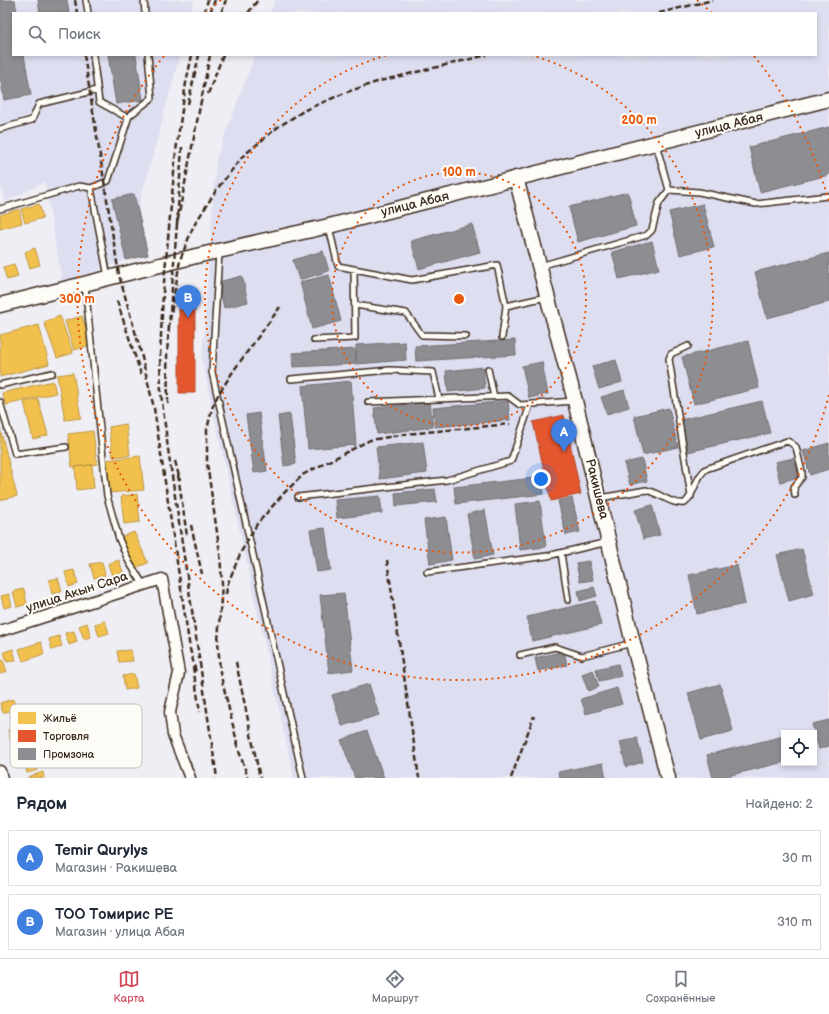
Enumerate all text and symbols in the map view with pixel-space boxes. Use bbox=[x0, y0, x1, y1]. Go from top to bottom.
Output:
search box bbox=[12, 12, 817, 56]
icon: search bbox=[26, 23, 48, 45]
text: Поиск bbox=[58, 25, 101, 44]
street label: улица Абая bbox=[693, 109, 765, 141]
text: 200 m bbox=[621, 113, 657, 128]
text: 100 m bbox=[442, 165, 476, 180]
street label: улица Абая bbox=[379, 188, 451, 220]
pin: B bbox=[175, 285, 201, 318]
text: 300 m bbox=[59, 292, 95, 307]
centre of rings bbox=[452, 292, 466, 306]
pin: A bbox=[551, 419, 577, 452]
street label: Ракишева bbox=[582, 457, 612, 521]
your location bbox=[531, 469, 551, 489]
street label: улица Акын Сара bbox=[24, 568, 130, 616]
legend bbox=[10, 704, 142, 768]
text: Жильё bbox=[43, 712, 77, 725]
text: Торговля bbox=[43, 730, 89, 743]
map controls bbox=[781, 730, 817, 766]
button: locate bbox=[781, 730, 817, 766]
text: Промзона bbox=[43, 748, 95, 761]
text: Рядом bbox=[16, 794, 67, 814]
text: Найдено: 2 bbox=[745, 796, 813, 812]
text: Temir Qurylys bbox=[55, 841, 148, 860]
text: A bbox=[26, 850, 34, 866]
text: 30 m bbox=[782, 850, 812, 866]
text: Магазин · Ракишева bbox=[55, 860, 177, 876]
text: ТОО Томирис РЕ bbox=[55, 905, 173, 924]
text: B bbox=[25, 914, 35, 930]
text: 310 m bbox=[777, 914, 812, 930]
text: Магазин · улица Абая bbox=[55, 924, 185, 940]
tab: Карта bbox=[114, 968, 145, 1005]
tab: Маршрут bbox=[372, 968, 419, 1005]
tab: Сохранённые bbox=[646, 968, 715, 1005]

